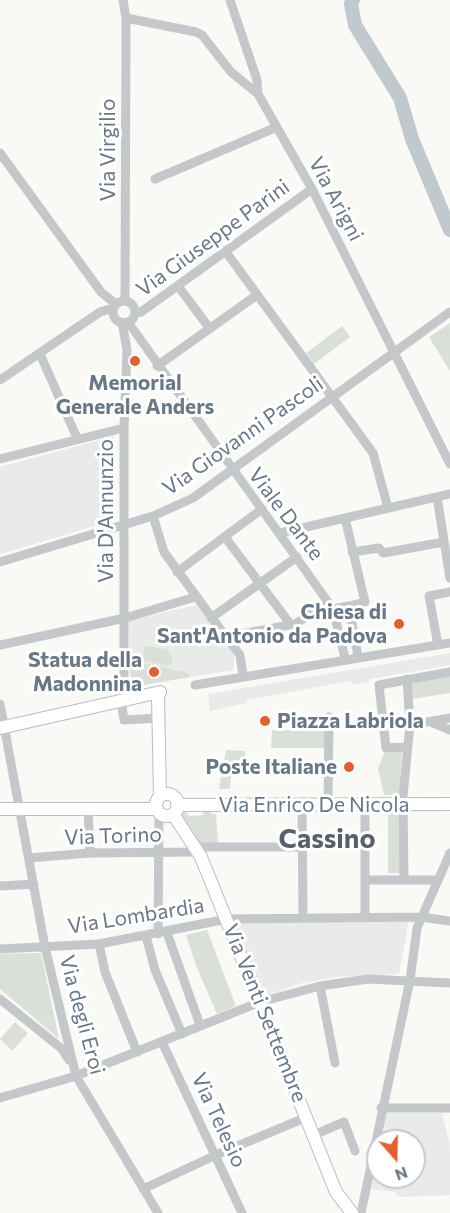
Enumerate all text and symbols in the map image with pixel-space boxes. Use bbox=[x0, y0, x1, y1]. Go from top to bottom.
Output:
street label: Via Virgilio bbox=[95, 98, 121, 202]
street label: Via Arigni bbox=[303, 153, 369, 245]
street label: Via Giuseppe Parini bbox=[131, 174, 295, 302]
marker: Memorial Generale Anders bbox=[128, 354, 142, 368]
place label: Memorial Generale Anders bbox=[56, 370, 214, 420]
street label: Via Giovanni Pascoli bbox=[158, 371, 328, 501]
street label: Via D'Annunzio bbox=[93, 439, 119, 583]
street label: Viale Dante bbox=[243, 463, 329, 565]
place label: Chiesa di Sant'Antonio da Padova bbox=[157, 599, 387, 649]
marker: Chiesa di Sant'Antonio da Padova bbox=[392, 617, 406, 631]
place label: Statua della Madonnina bbox=[28, 647, 142, 697]
marker: Statua della Madonnina bbox=[147, 665, 161, 679]
place label: Piazza Labriola bbox=[277, 708, 424, 734]
marker: Piazza Labriola bbox=[258, 714, 272, 728]
place label: Poste Italiane bbox=[205, 754, 337, 780]
marker: Poste Italiane bbox=[342, 760, 356, 774]
street label: Via Enrico De Nicola bbox=[218, 792, 410, 818]
street label: Via Torino bbox=[64, 822, 162, 850]
district label: Cassino bbox=[278, 823, 376, 855]
street label: Via Lombardia bbox=[66, 893, 206, 939]
street label: Via Venti Settembre bbox=[218, 920, 312, 1106]
street label: Via degli Eroi bbox=[54, 953, 110, 1077]
street label: Via Telesio bbox=[186, 1069, 252, 1171]
north arrow bbox=[366, 1129, 426, 1189]
text: N bbox=[393, 1164, 411, 1185]

